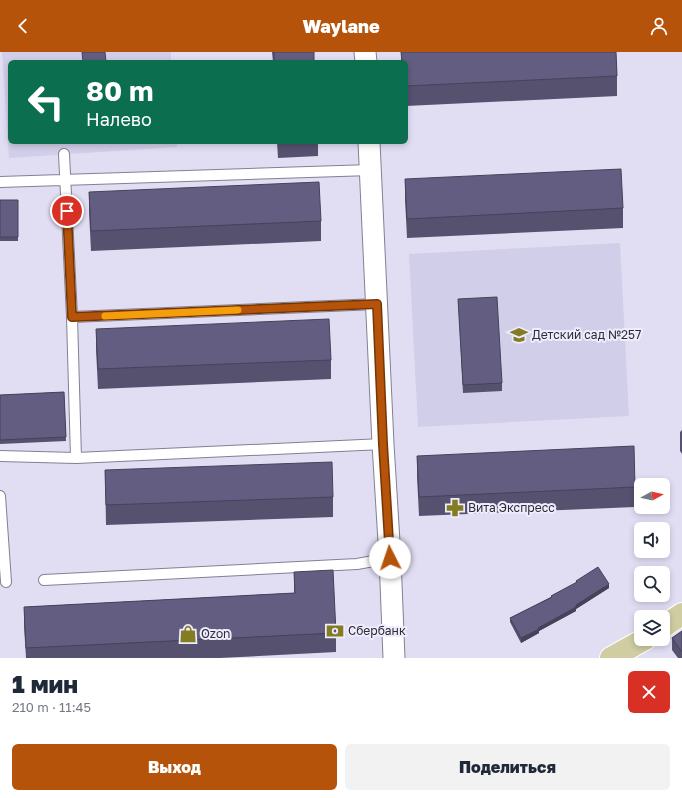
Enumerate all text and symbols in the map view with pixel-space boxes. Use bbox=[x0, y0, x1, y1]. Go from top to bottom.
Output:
icon: back bbox=[12, 15, 34, 37]
text: Waylane bbox=[302, 15, 380, 37]
icon: person bbox=[648, 15, 670, 37]
text: 80 m bbox=[86, 74, 154, 107]
icon: left bbox=[20, 76, 72, 128]
text: Налево bbox=[86, 108, 152, 130]
pin bbox=[50, 194, 84, 228]
icon: arrive bbox=[56, 200, 78, 222]
school or university icon: Детский сад №257 bbox=[509, 325, 529, 345]
place label: Детский сад №257 bbox=[532, 327, 641, 342]
north arrow bbox=[634, 478, 670, 514]
map controls bbox=[634, 478, 670, 646]
pharmacy icon: Вита Экспресс bbox=[445, 498, 465, 518]
place label: Вита Экспресс bbox=[468, 500, 555, 515]
button: sound bbox=[634, 522, 670, 558]
position arrow bbox=[369, 537, 411, 579]
button: search bbox=[634, 566, 670, 602]
button: layers bbox=[634, 610, 670, 646]
bank icon: Сбербанк bbox=[325, 621, 345, 641]
place label: Сбербанк bbox=[348, 623, 406, 638]
shop icon: Ozon bbox=[178, 624, 198, 644]
place label: Ozon bbox=[201, 626, 230, 641]
text: 1 мин bbox=[12, 669, 78, 698]
button: close bbox=[628, 671, 670, 713]
text: 210 m · 11:45 bbox=[12, 699, 91, 715]
button: Выход bbox=[12, 744, 337, 790]
button: Поделиться bbox=[345, 744, 670, 790]

